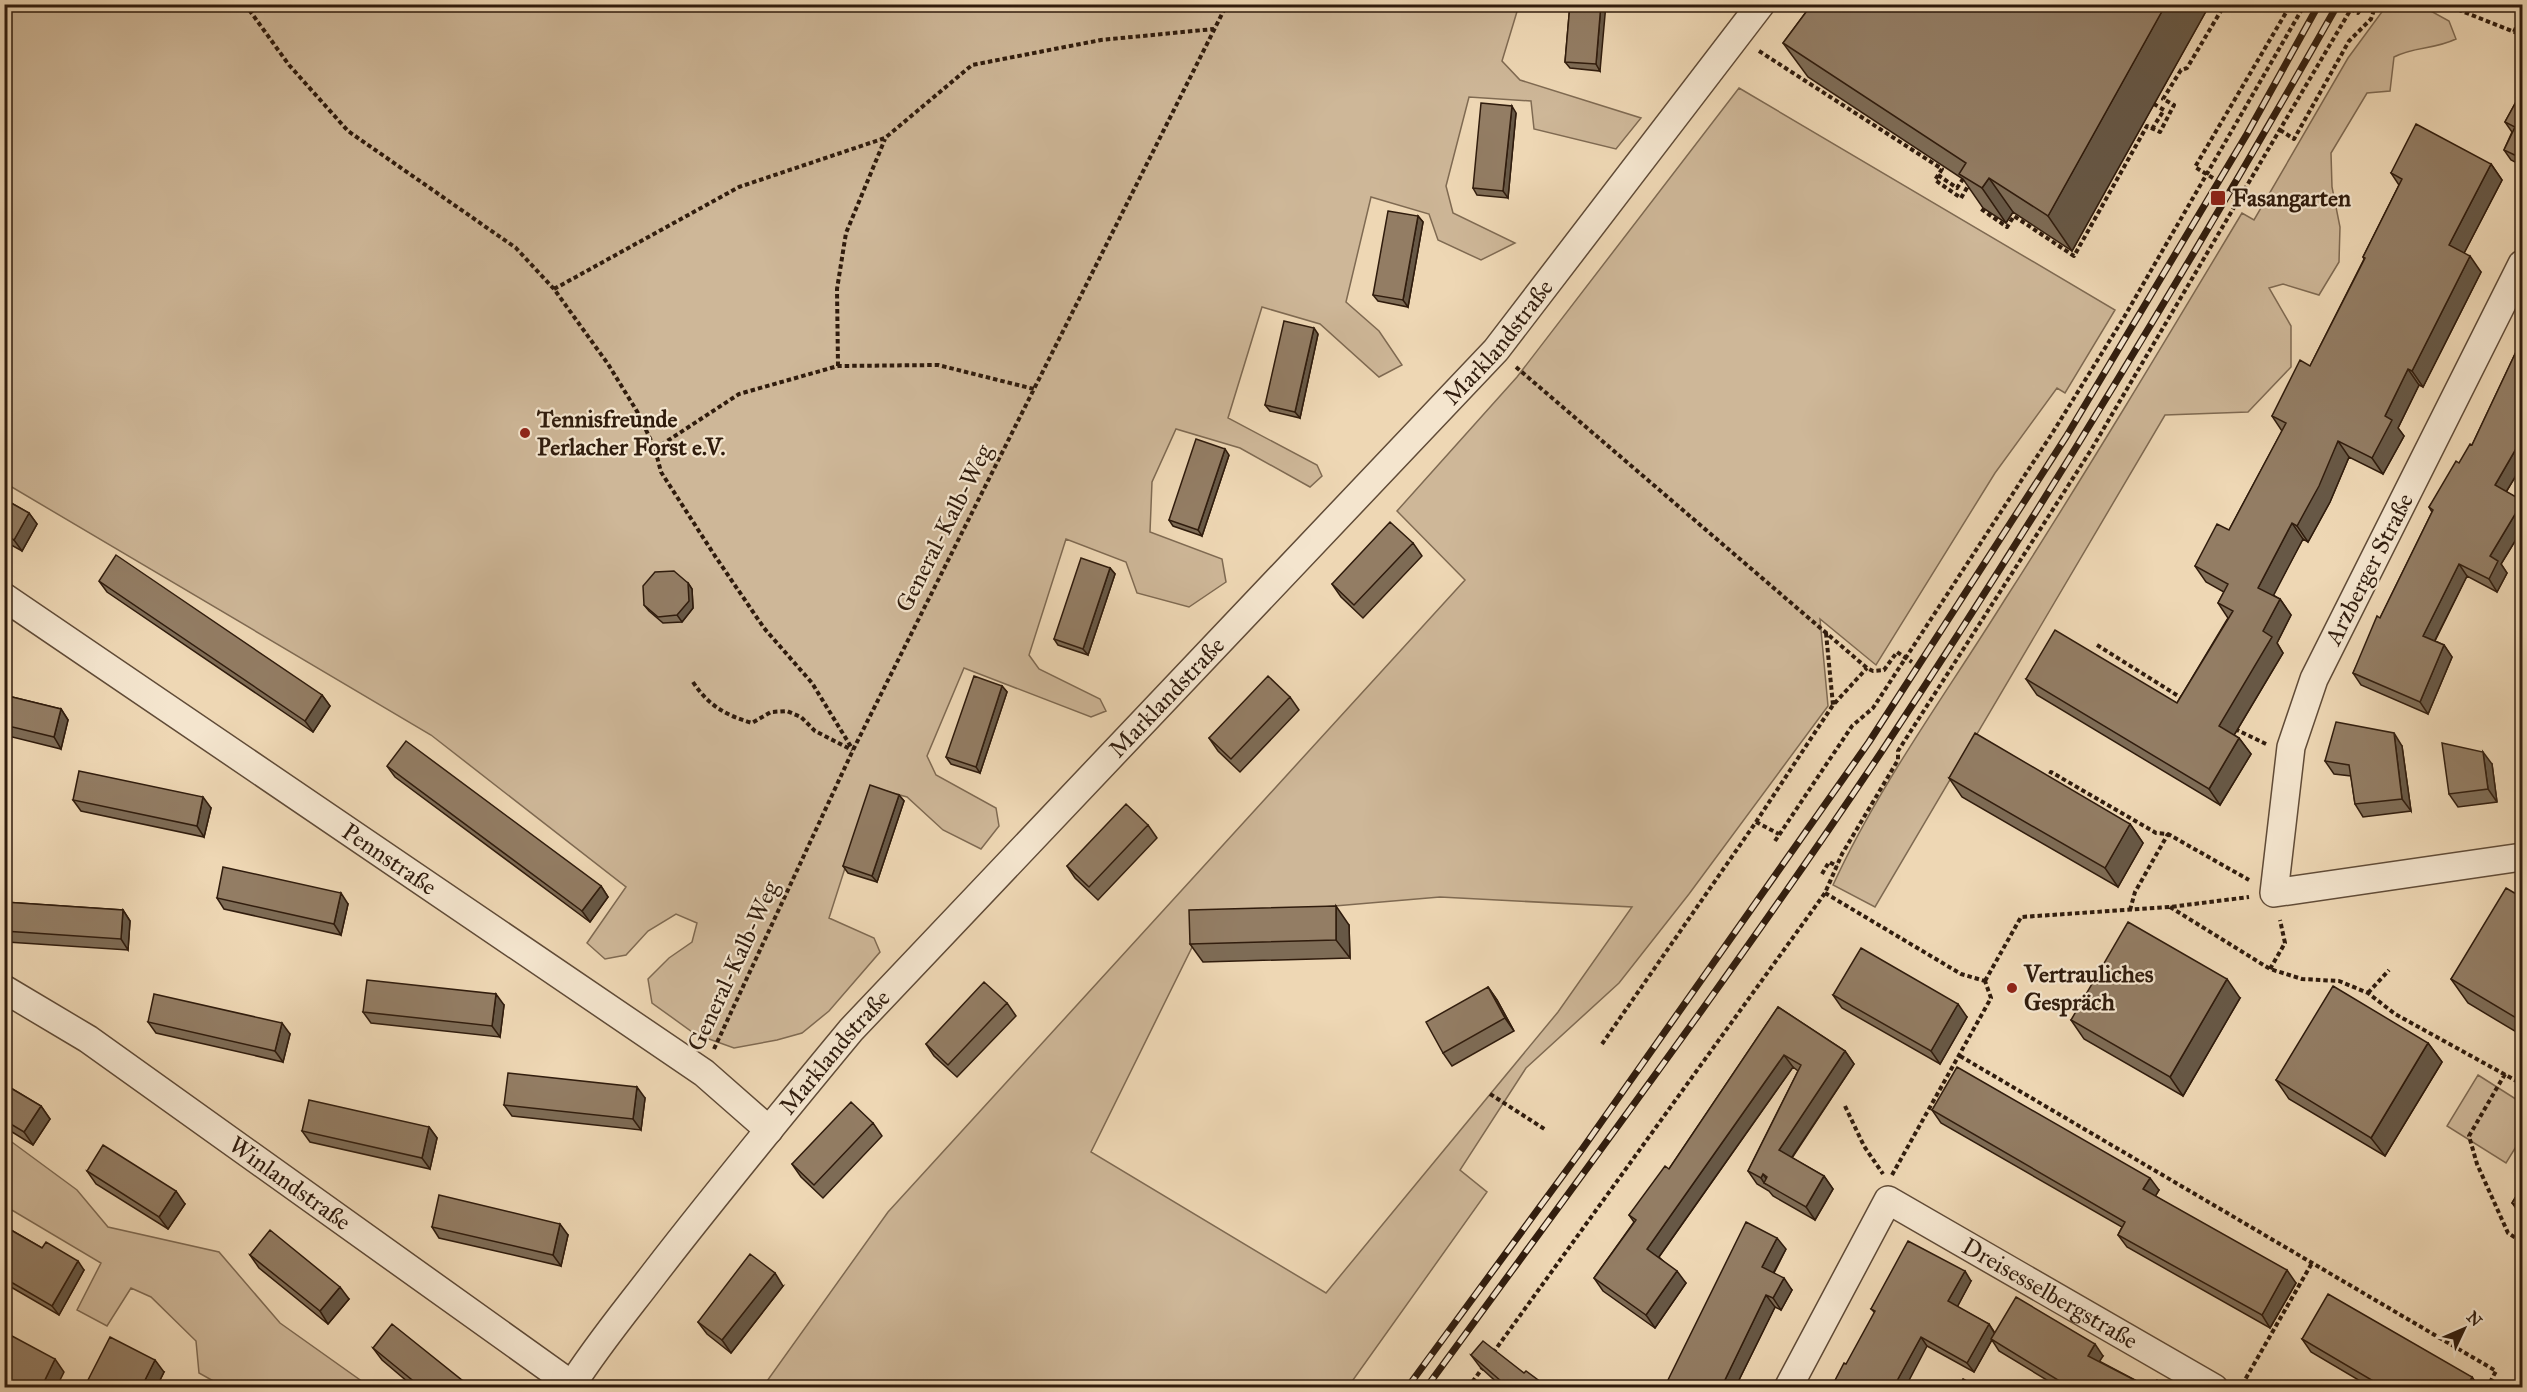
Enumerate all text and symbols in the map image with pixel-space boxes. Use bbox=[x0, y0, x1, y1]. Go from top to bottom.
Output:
place label: Fasangarten bbox=[2232, 183, 2351, 213]
marker: Fasangarten bbox=[2209, 189, 2227, 207]
street label: Marklandstraße bbox=[1437, 273, 1560, 411]
place label: Tennisfreunde Perlacher Forst e.V. bbox=[536, 404, 726, 462]
marker: Tennisfreunde Perlacher Forst e.V. bbox=[518, 426, 532, 440]
street label: General-Kalb-Weg bbox=[889, 438, 1000, 617]
street label: Arzberger Straße bbox=[2317, 488, 2420, 651]
street label: Marklandstraße bbox=[1102, 630, 1231, 764]
street label: Pennstraße bbox=[336, 816, 442, 902]
street label: General-Kalb-Weg bbox=[680, 875, 786, 1056]
place label: Vertrauliches Gespräch bbox=[2023, 959, 2154, 1017]
marker: Vertrauliches Gespräch bbox=[2005, 981, 2019, 995]
street label: Marklandstraße bbox=[773, 983, 897, 1121]
street label: Winlandstraße bbox=[223, 1130, 357, 1237]
street label: Dreisesselbergstraße bbox=[1957, 1231, 2143, 1356]
north arrow bbox=[2434, 1299, 2494, 1359]
text: N bbox=[2463, 1307, 2486, 1331]

